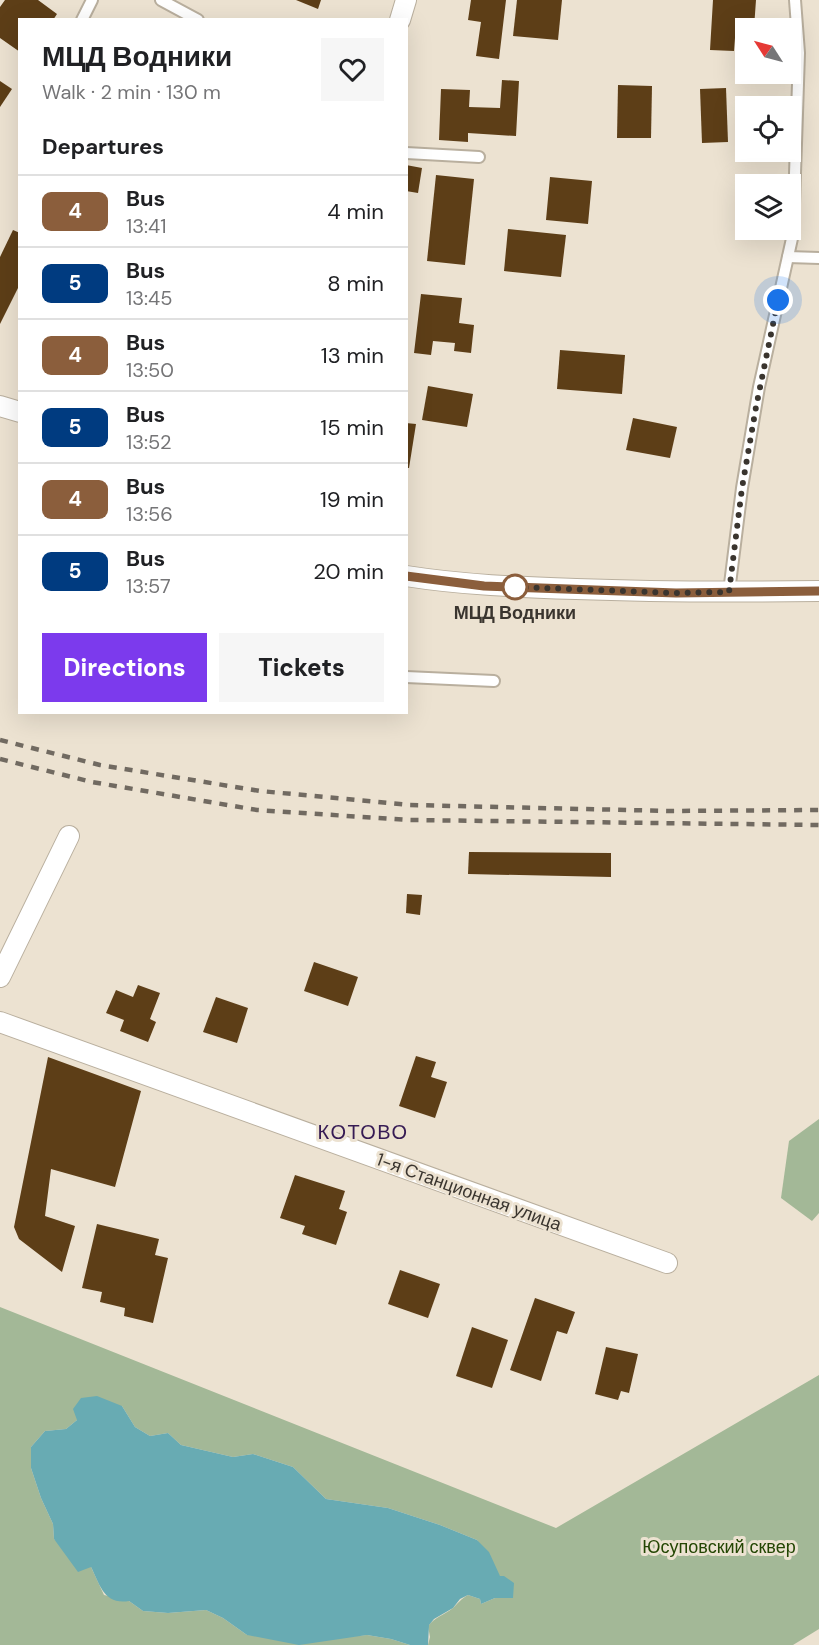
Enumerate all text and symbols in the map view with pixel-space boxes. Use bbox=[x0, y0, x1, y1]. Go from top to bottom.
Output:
north arrow bbox=[735, 18, 801, 84]
map controls bbox=[735, 18, 801, 240]
text: МЦД Водники bbox=[42, 38, 232, 75]
button: heart bbox=[321, 38, 384, 101]
text: Walk · 2 min · 130 m bbox=[42, 79, 221, 105]
button: locate bbox=[735, 96, 801, 162]
text: Departures bbox=[42, 132, 164, 161]
button: layers bbox=[735, 174, 801, 240]
text: Bus bbox=[126, 184, 165, 213]
text: 4 bbox=[68, 197, 82, 225]
text: 4 min bbox=[327, 197, 384, 226]
text: 13:41 bbox=[126, 213, 166, 239]
text: Bus bbox=[126, 256, 165, 285]
text: 5 bbox=[68, 269, 82, 297]
text: 8 min bbox=[327, 269, 384, 298]
text: 13:45 bbox=[126, 285, 172, 311]
your location bbox=[763, 285, 793, 315]
text: Bus bbox=[126, 328, 165, 357]
text: 4 bbox=[68, 341, 82, 369]
text: 13 min bbox=[321, 341, 384, 370]
text: 13:50 bbox=[126, 357, 174, 383]
text: Bus bbox=[126, 400, 165, 429]
text: 5 bbox=[68, 413, 82, 441]
text: 15 min bbox=[320, 413, 384, 442]
text: 13:52 bbox=[126, 429, 171, 455]
text: Bus bbox=[126, 472, 165, 501]
text: 4 bbox=[68, 485, 82, 513]
text: 19 min bbox=[320, 485, 384, 514]
text: 13:56 bbox=[126, 501, 173, 527]
text: Bus bbox=[126, 544, 165, 573]
text: 5 bbox=[68, 557, 82, 585]
text: 20 min bbox=[313, 557, 384, 586]
text: 13:57 bbox=[126, 573, 171, 599]
marker: МЦД Водники bbox=[502, 574, 528, 600]
place label: МЦД Водники bbox=[454, 601, 576, 625]
button: Directions bbox=[42, 633, 207, 702]
button: Tickets bbox=[219, 633, 384, 702]
district label: КОТОВО bbox=[317, 1119, 409, 1145]
street label: 1-я Станционная улица bbox=[373, 1147, 566, 1237]
park label: Юсуповский сквер bbox=[642, 1535, 796, 1559]

